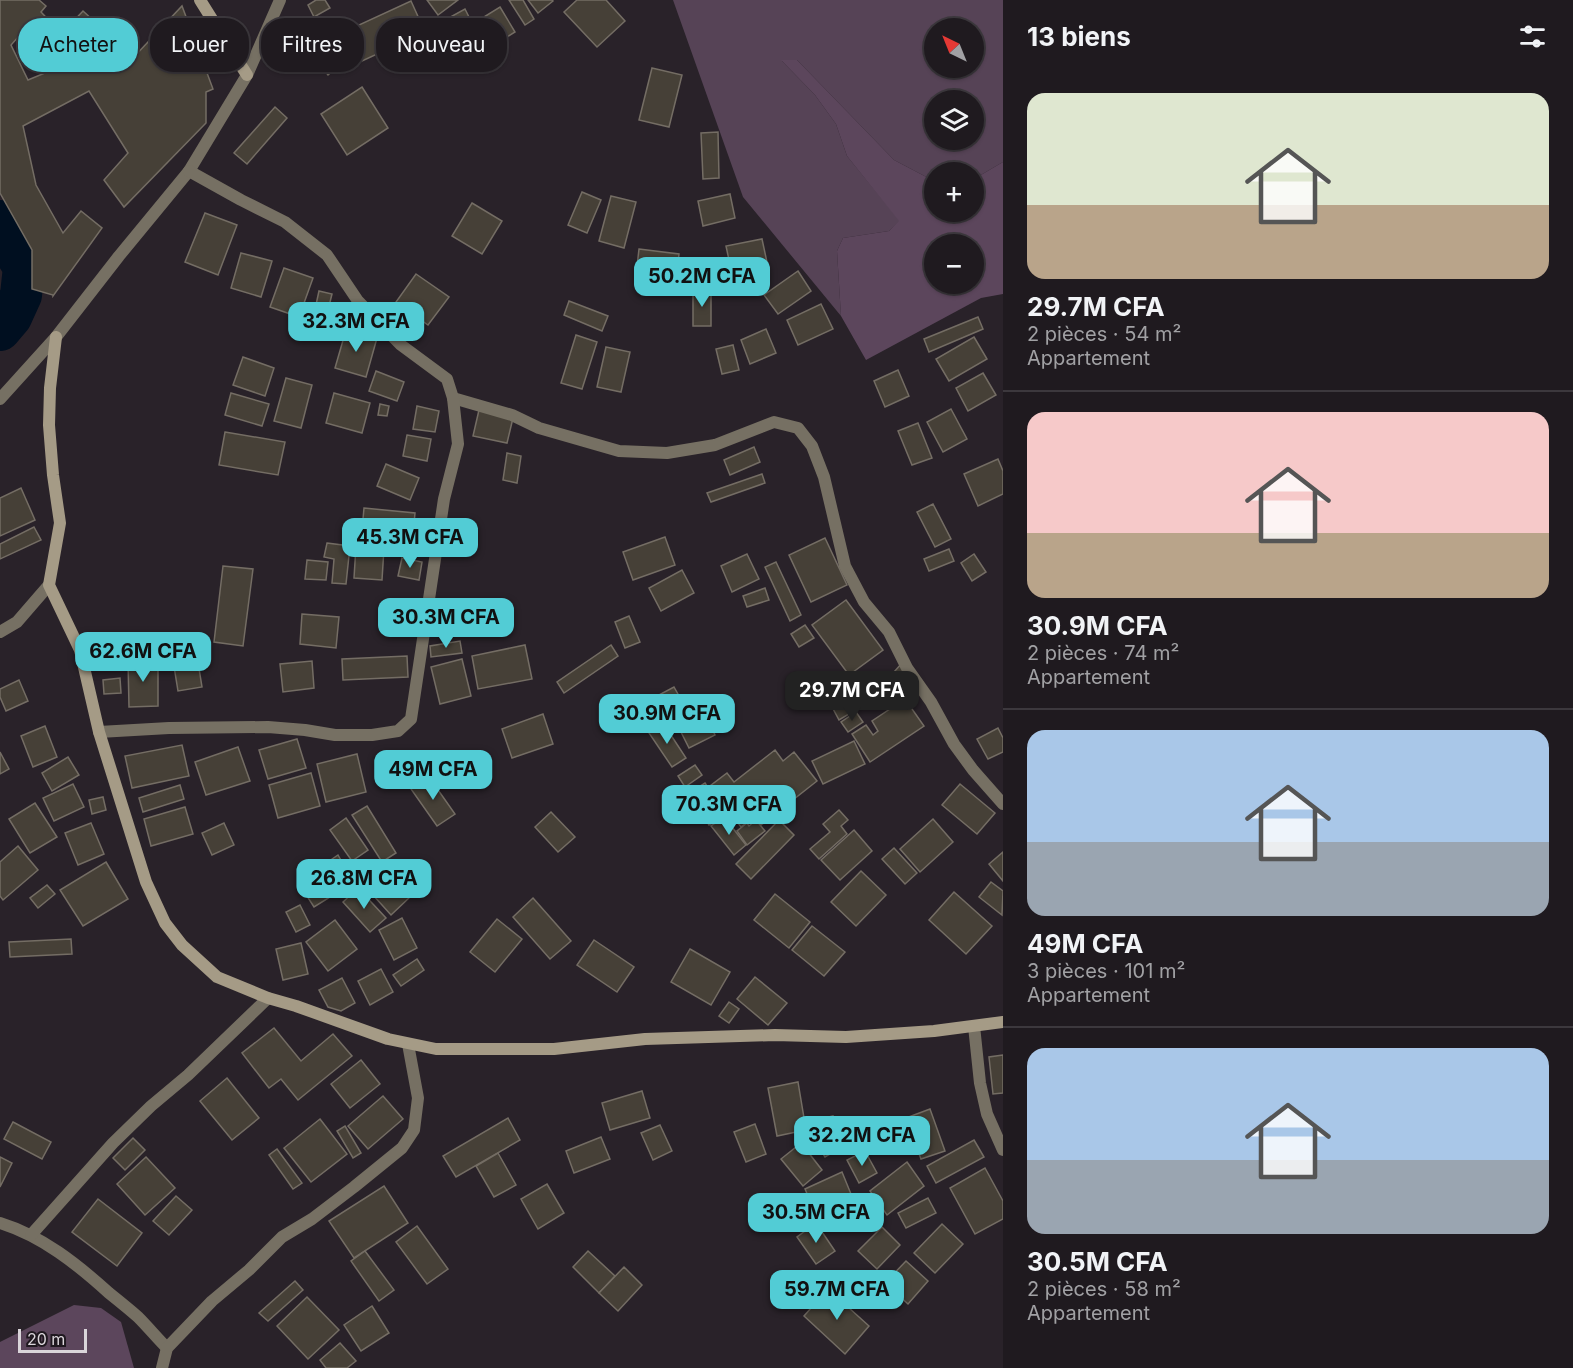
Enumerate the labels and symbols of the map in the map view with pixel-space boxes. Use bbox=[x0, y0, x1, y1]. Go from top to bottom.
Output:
north arrow bbox=[924, 18, 984, 78]
pin: 50.2M CFA bbox=[633, 257, 771, 308]
pin: 32.3M CFA bbox=[287, 302, 425, 353]
pin: 45.3M CFA bbox=[341, 518, 479, 569]
pin: 30.3M CFA bbox=[377, 598, 515, 649]
pin: 62.6M CFA bbox=[74, 632, 212, 683]
pin: 29.7M CFA bbox=[783, 671, 921, 722]
pin: 30.9M CFA bbox=[598, 694, 736, 745]
pin: 49M CFA bbox=[378, 750, 488, 801]
pin: 70.3M CFA bbox=[660, 785, 798, 836]
pin: 26.8M CFA bbox=[295, 859, 433, 910]
pin: 32.2M CFA bbox=[793, 1116, 931, 1167]
pin: 30.5M CFA bbox=[747, 1193, 885, 1244]
pin: 59.7M CFA bbox=[768, 1270, 906, 1321]
scale bar bbox=[18, 1326, 87, 1354]

